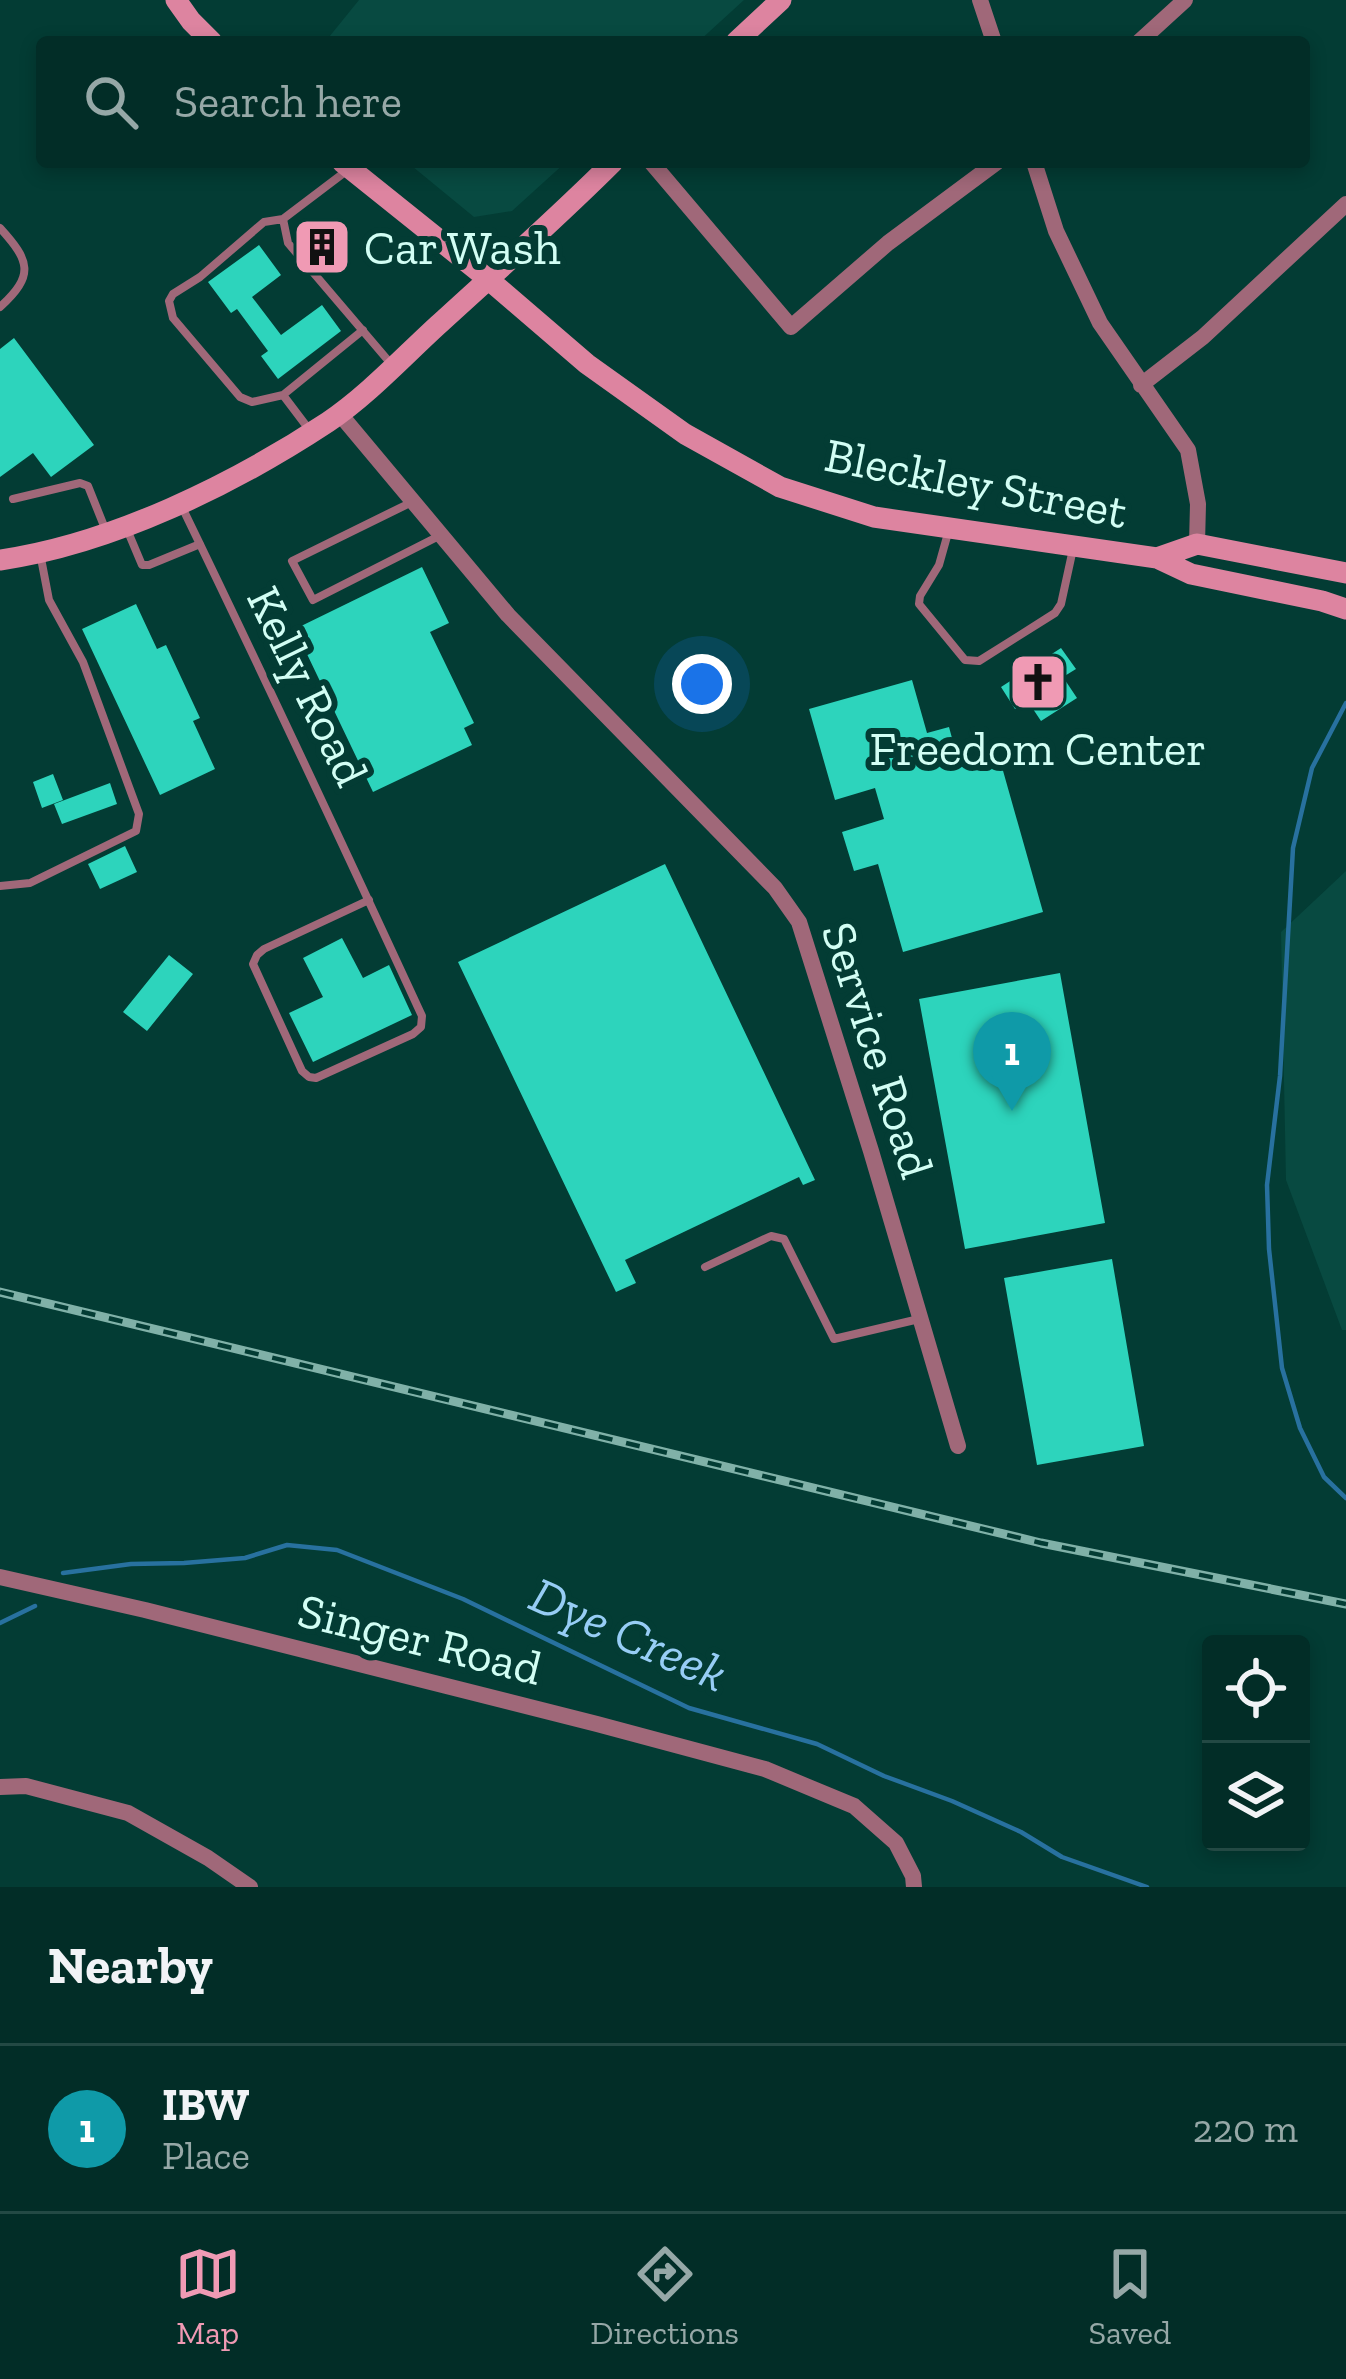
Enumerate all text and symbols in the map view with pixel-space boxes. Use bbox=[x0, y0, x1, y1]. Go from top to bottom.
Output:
search box bbox=[36, 36, 1310, 168]
icon: search bbox=[78, 69, 144, 135]
text: Search here bbox=[174, 75, 402, 129]
building icon: Car Wash bbox=[291, 216, 353, 278]
place label: Car Wash bbox=[364, 219, 561, 276]
street label: Bleckley Street bbox=[820, 426, 1132, 540]
street label: Kelly Road bbox=[235, 577, 381, 795]
church icon: Freedom Center bbox=[1007, 651, 1069, 713]
your location bbox=[672, 654, 732, 714]
place label: Freedom Center bbox=[870, 720, 1206, 777]
street label: Service Road bbox=[810, 915, 946, 1185]
pin: 1 bbox=[973, 1012, 1051, 1111]
water label: Dye Creek bbox=[521, 1564, 737, 1704]
street label: Singer Road bbox=[292, 1581, 548, 1697]
map controls bbox=[1202, 1635, 1310, 1851]
button: locate bbox=[1202, 1635, 1310, 1743]
button: layers bbox=[1202, 1743, 1310, 1851]
text: Nearby bbox=[48, 1935, 213, 1996]
text: IBW bbox=[162, 2078, 249, 2132]
text: 1 bbox=[79, 2105, 95, 2152]
text: 220 m bbox=[1193, 2105, 1298, 2152]
text: Place bbox=[162, 2132, 250, 2179]
tab: Map bbox=[175, 2241, 241, 2352]
tab: Directions bbox=[590, 2241, 739, 2352]
tab: Saved bbox=[1089, 2241, 1171, 2352]

